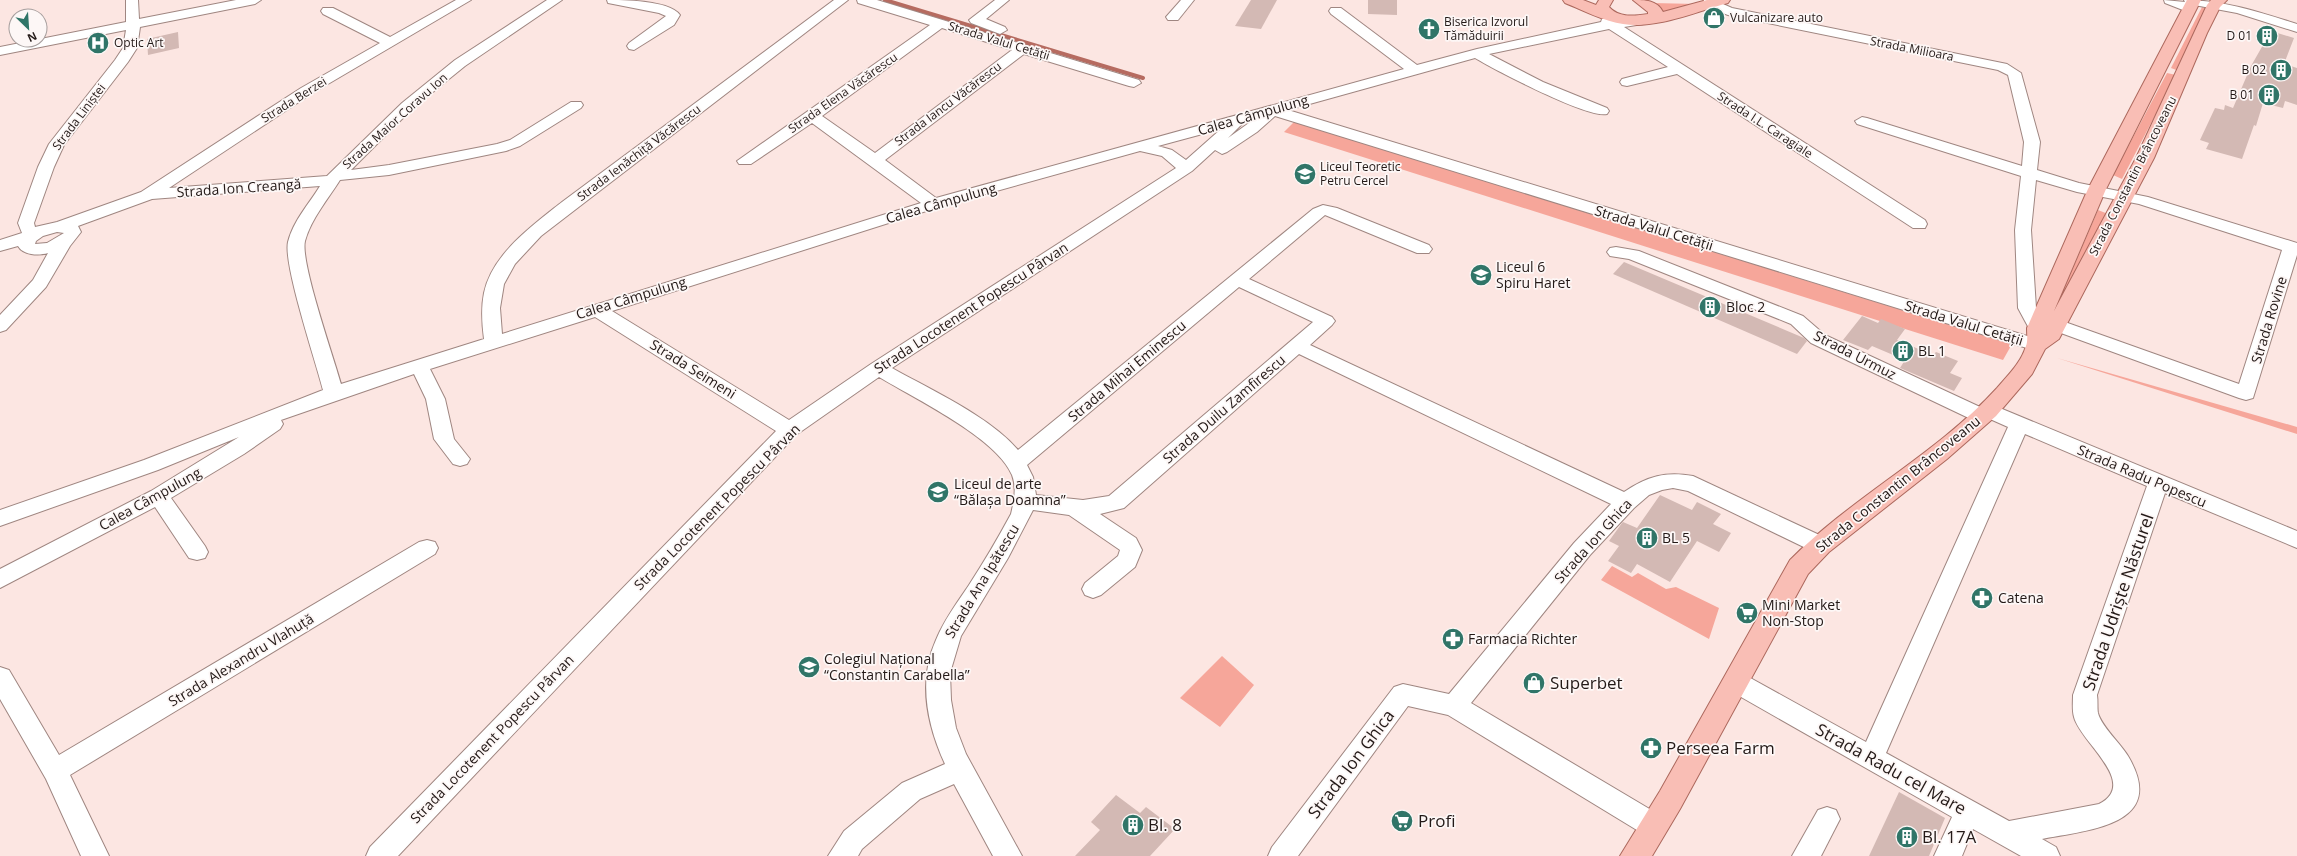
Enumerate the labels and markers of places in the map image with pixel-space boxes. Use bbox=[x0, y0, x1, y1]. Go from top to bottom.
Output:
shop icon: Vulcanizare auto bbox=[1701, 5, 1727, 31]
place label: Vulcanizare auto bbox=[1730, 9, 1823, 26]
place label: Biserica Izvorul Tămăduirii bbox=[1444, 13, 1528, 44]
church icon: Biserica Izvorul Tămăduirii bbox=[1416, 16, 1442, 42]
building icon: D 01 bbox=[2254, 23, 2280, 49]
place label: D 01 bbox=[2226, 27, 2252, 44]
hospital icon: Optic Art bbox=[85, 30, 111, 56]
place label: Optic Art bbox=[114, 34, 164, 51]
building icon: B 02 bbox=[2268, 57, 2294, 83]
place label: B 02 bbox=[2241, 61, 2266, 78]
building icon: B 01 bbox=[2256, 82, 2282, 108]
place label: B 01 bbox=[2229, 86, 2254, 103]
place label: Liceul Teoretic Petru Cercel bbox=[1320, 158, 1401, 189]
school or university icon: Liceul Teoretic Petru Cercel bbox=[1292, 161, 1318, 187]
place label: Liceul 6 Spiru Haret bbox=[1496, 257, 1570, 292]
school or university icon: Liceul 6 Spiru Haret bbox=[1468, 262, 1494, 288]
building icon: Bloc 2 bbox=[1697, 294, 1723, 320]
place label: Bloc 2 bbox=[1726, 297, 1765, 316]
building icon: BL 1 bbox=[1890, 338, 1916, 364]
place label: BL 1 bbox=[1918, 341, 1946, 360]
place label: Liceul de arte “Bălașa Doamna” bbox=[954, 474, 1066, 509]
school or university icon: Liceul de arte “Bălașa Doamna” bbox=[925, 479, 951, 505]
building icon: BL 5 bbox=[1634, 525, 1660, 551]
place label: BL 5 bbox=[1662, 528, 1690, 547]
pharmacy icon: Catena bbox=[1969, 585, 1995, 611]
place label: Catena bbox=[1998, 588, 2044, 607]
place label: Mini Market Non-Stop bbox=[1762, 595, 1840, 630]
supermarket icon: Mini Market Non-Stop bbox=[1734, 600, 1760, 626]
pharmacy icon: Farmacia Richter bbox=[1440, 626, 1466, 652]
place label: Farmacia Richter bbox=[1468, 629, 1577, 648]
place label: Colegiul Național “Constantin Carabella” bbox=[824, 649, 970, 684]
school or university icon: Colegiul Național “Constantin Carabella” bbox=[796, 654, 822, 680]
shop icon: Superbet bbox=[1521, 670, 1547, 696]
place label: Superbet bbox=[1550, 671, 1623, 694]
pharmacy icon: Perseea Farm bbox=[1638, 735, 1664, 761]
place label: Perseea Farm bbox=[1666, 736, 1775, 759]
supermarket icon: Profi bbox=[1389, 808, 1415, 834]
place label: Profi bbox=[1418, 809, 1455, 832]
building icon: Bl. 8 bbox=[1120, 812, 1146, 838]
place label: Bl. 8 bbox=[1148, 813, 1182, 836]
building icon: Bl. 17A bbox=[1894, 824, 1920, 850]
place label: Bl. 17A bbox=[1922, 825, 1977, 848]

